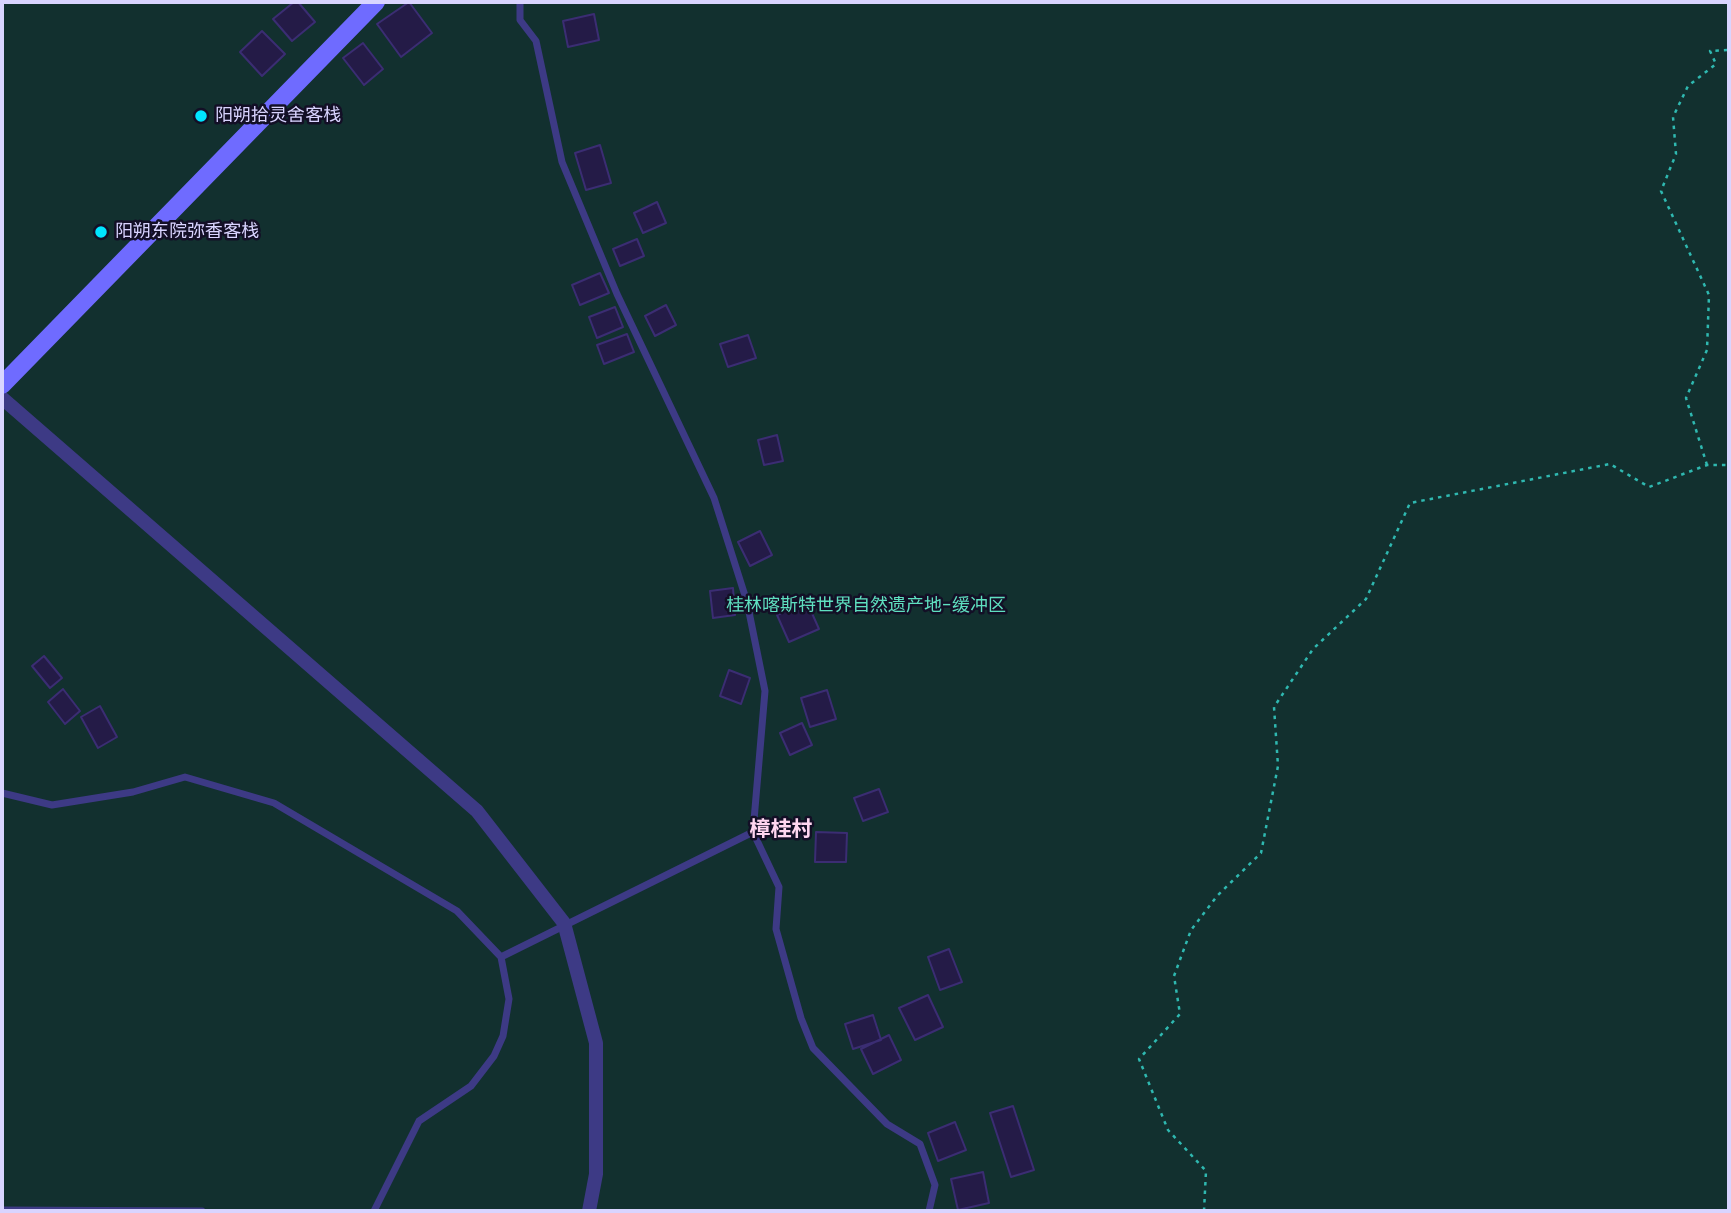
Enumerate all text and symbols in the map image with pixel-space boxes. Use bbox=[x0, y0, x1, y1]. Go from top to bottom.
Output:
place label: 阳朔拾灵舍客栈 bbox=[215, 105, 341, 127]
marker: 阳朔拾灵舍客栈 bbox=[193, 108, 209, 124]
place label: 阳朔东院弥香客栈 bbox=[115, 221, 259, 243]
marker: 阳朔东院弥香客栈 bbox=[93, 224, 109, 240]
park label: 桂林喀斯特世界自然遗产地-缓冲区 bbox=[726, 595, 1006, 617]
district label: 樟桂村 bbox=[750, 818, 812, 844]

